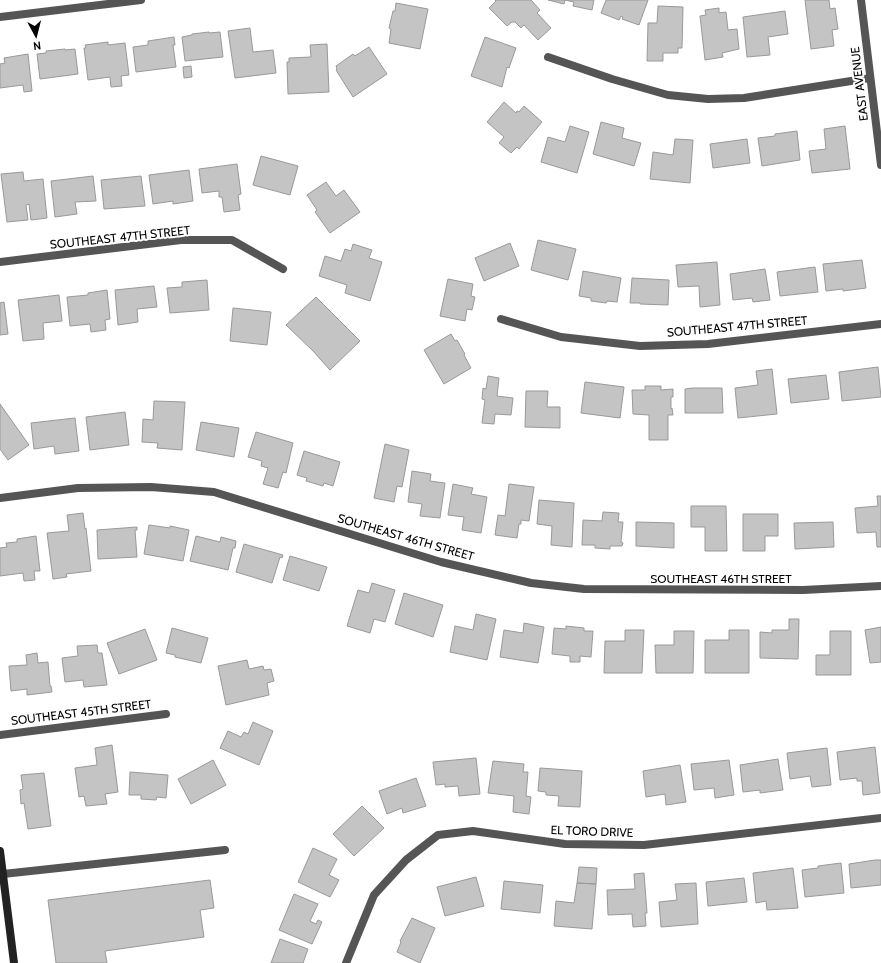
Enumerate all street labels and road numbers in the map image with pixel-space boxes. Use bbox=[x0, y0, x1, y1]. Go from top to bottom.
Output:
street label: EAST AVENUE bbox=[847, 46, 871, 122]
street label: SOUTHEAST 47TH STREET bbox=[49, 222, 192, 252]
street label: SOUTHEAST 47TH STREET bbox=[666, 312, 808, 340]
street label: SOUTHEAST 46TH STREET bbox=[336, 510, 477, 564]
street label: SOUTHEAST 46TH STREET bbox=[650, 571, 792, 586]
street label: SOUTHEAST 45TH STREET bbox=[10, 696, 153, 728]
street label: EL TORO DRIVE bbox=[550, 822, 634, 840]

